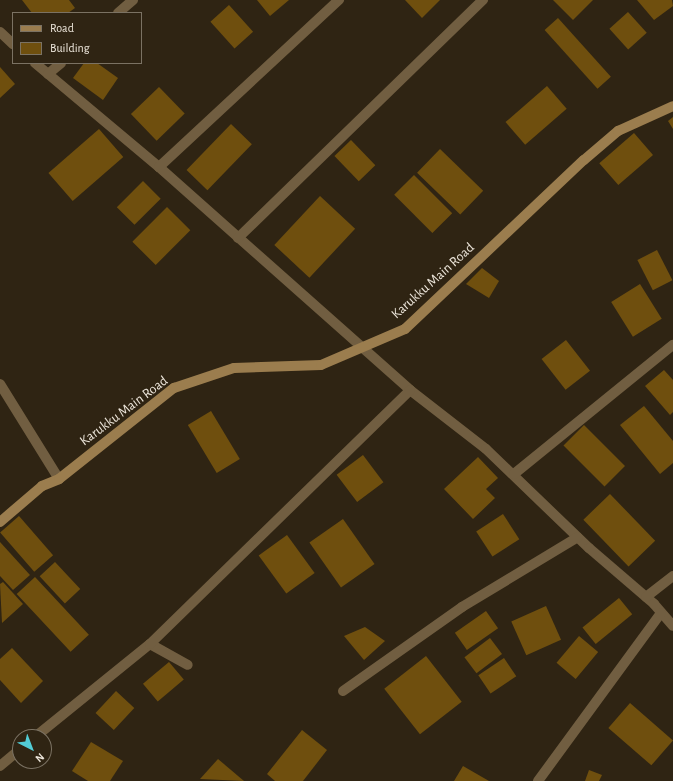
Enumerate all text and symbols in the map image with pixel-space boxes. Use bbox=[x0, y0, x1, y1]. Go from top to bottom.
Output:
legend bbox=[12, 12, 142, 64]
text: Road bbox=[50, 22, 74, 34]
text: Building bbox=[50, 42, 90, 54]
street label: Karukku Main Road bbox=[388, 239, 478, 323]
street label: Karukku Main Road bbox=[77, 372, 171, 450]
north arrow bbox=[12, 729, 52, 769]
text: N bbox=[33, 751, 46, 764]

